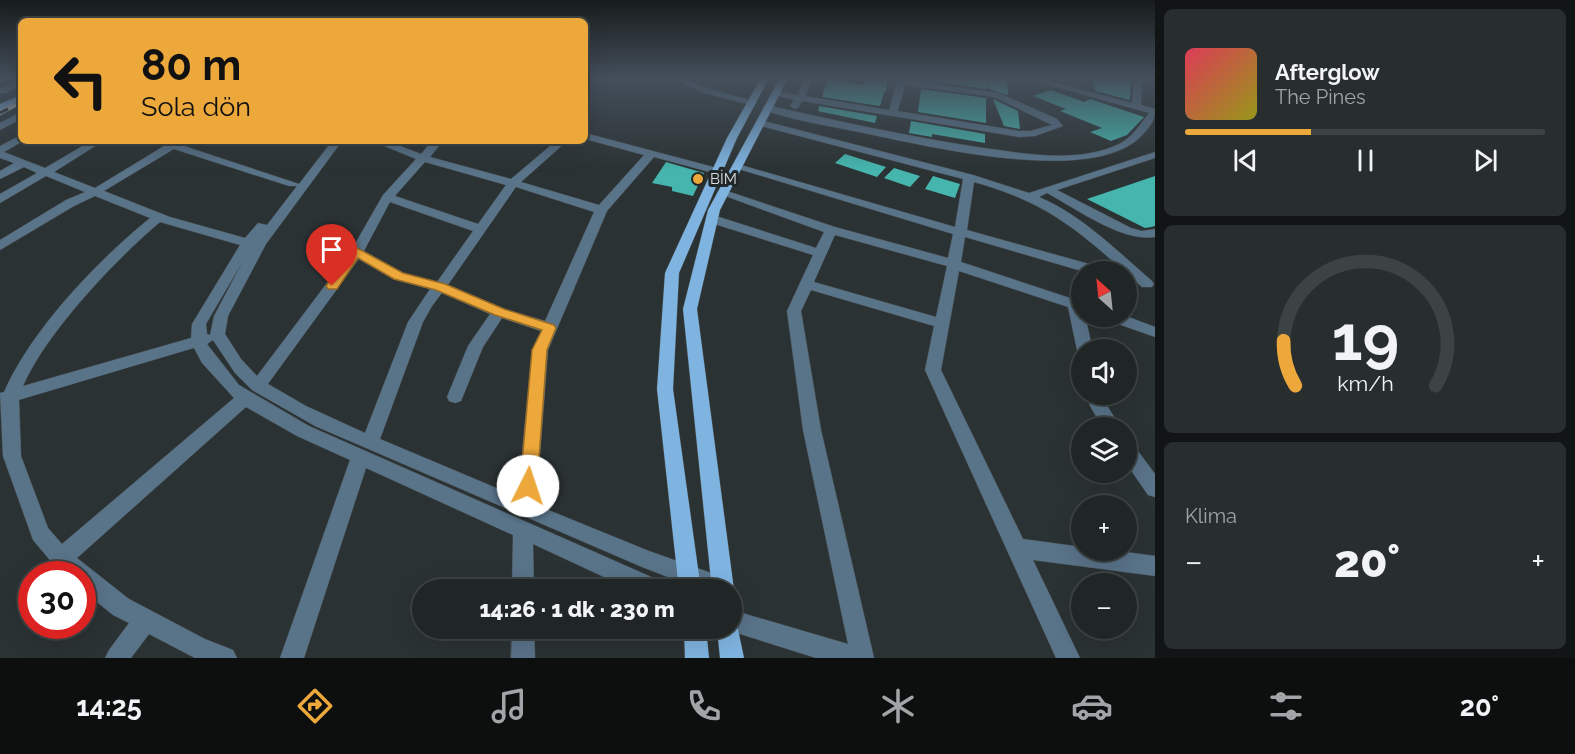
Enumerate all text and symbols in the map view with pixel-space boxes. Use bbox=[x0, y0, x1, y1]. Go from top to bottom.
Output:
text: 80 m bbox=[141, 41, 241, 90]
icon: left bbox=[42, 42, 120, 120]
text: Afterglow bbox=[1275, 59, 1380, 85]
text: The Pines bbox=[1275, 85, 1366, 109]
text: Sola dön bbox=[141, 91, 251, 122]
icon: previous bbox=[1229, 144, 1262, 177]
icon: pause bbox=[1349, 144, 1382, 177]
icon: next bbox=[1469, 144, 1502, 177]
place label: BİM bbox=[710, 169, 737, 188]
marker: BİM bbox=[691, 172, 705, 186]
pin bbox=[306, 224, 357, 286]
icon: arrive bbox=[315, 233, 348, 266]
north arrow bbox=[1071, 261, 1137, 327]
map controls bbox=[1071, 261, 1137, 639]
text: 19 bbox=[1331, 301, 1399, 375]
button: sound bbox=[1071, 339, 1137, 405]
text: km/h bbox=[1337, 371, 1393, 396]
button: layers bbox=[1071, 417, 1137, 483]
position arrow bbox=[496, 454, 560, 518]
button: + bbox=[1071, 495, 1137, 561]
text: Klima bbox=[1185, 504, 1237, 528]
text: 20° bbox=[1334, 535, 1400, 588]
text: − bbox=[1185, 542, 1203, 581]
text: + bbox=[1531, 542, 1545, 581]
speed limit sign: 30 bbox=[18, 561, 96, 639]
button: − bbox=[1071, 573, 1137, 639]
text: 14:26 · 1 dk · 230 m bbox=[479, 596, 675, 622]
icon: directions bbox=[294, 685, 336, 727]
icon: music bbox=[488, 685, 530, 727]
icon: phone bbox=[683, 685, 725, 727]
icon: climate bbox=[877, 685, 919, 727]
icon: car bbox=[1071, 685, 1113, 727]
icon: filters bbox=[1265, 685, 1307, 727]
text: 14:25 bbox=[76, 691, 142, 722]
text: 20° bbox=[1460, 691, 1499, 722]

